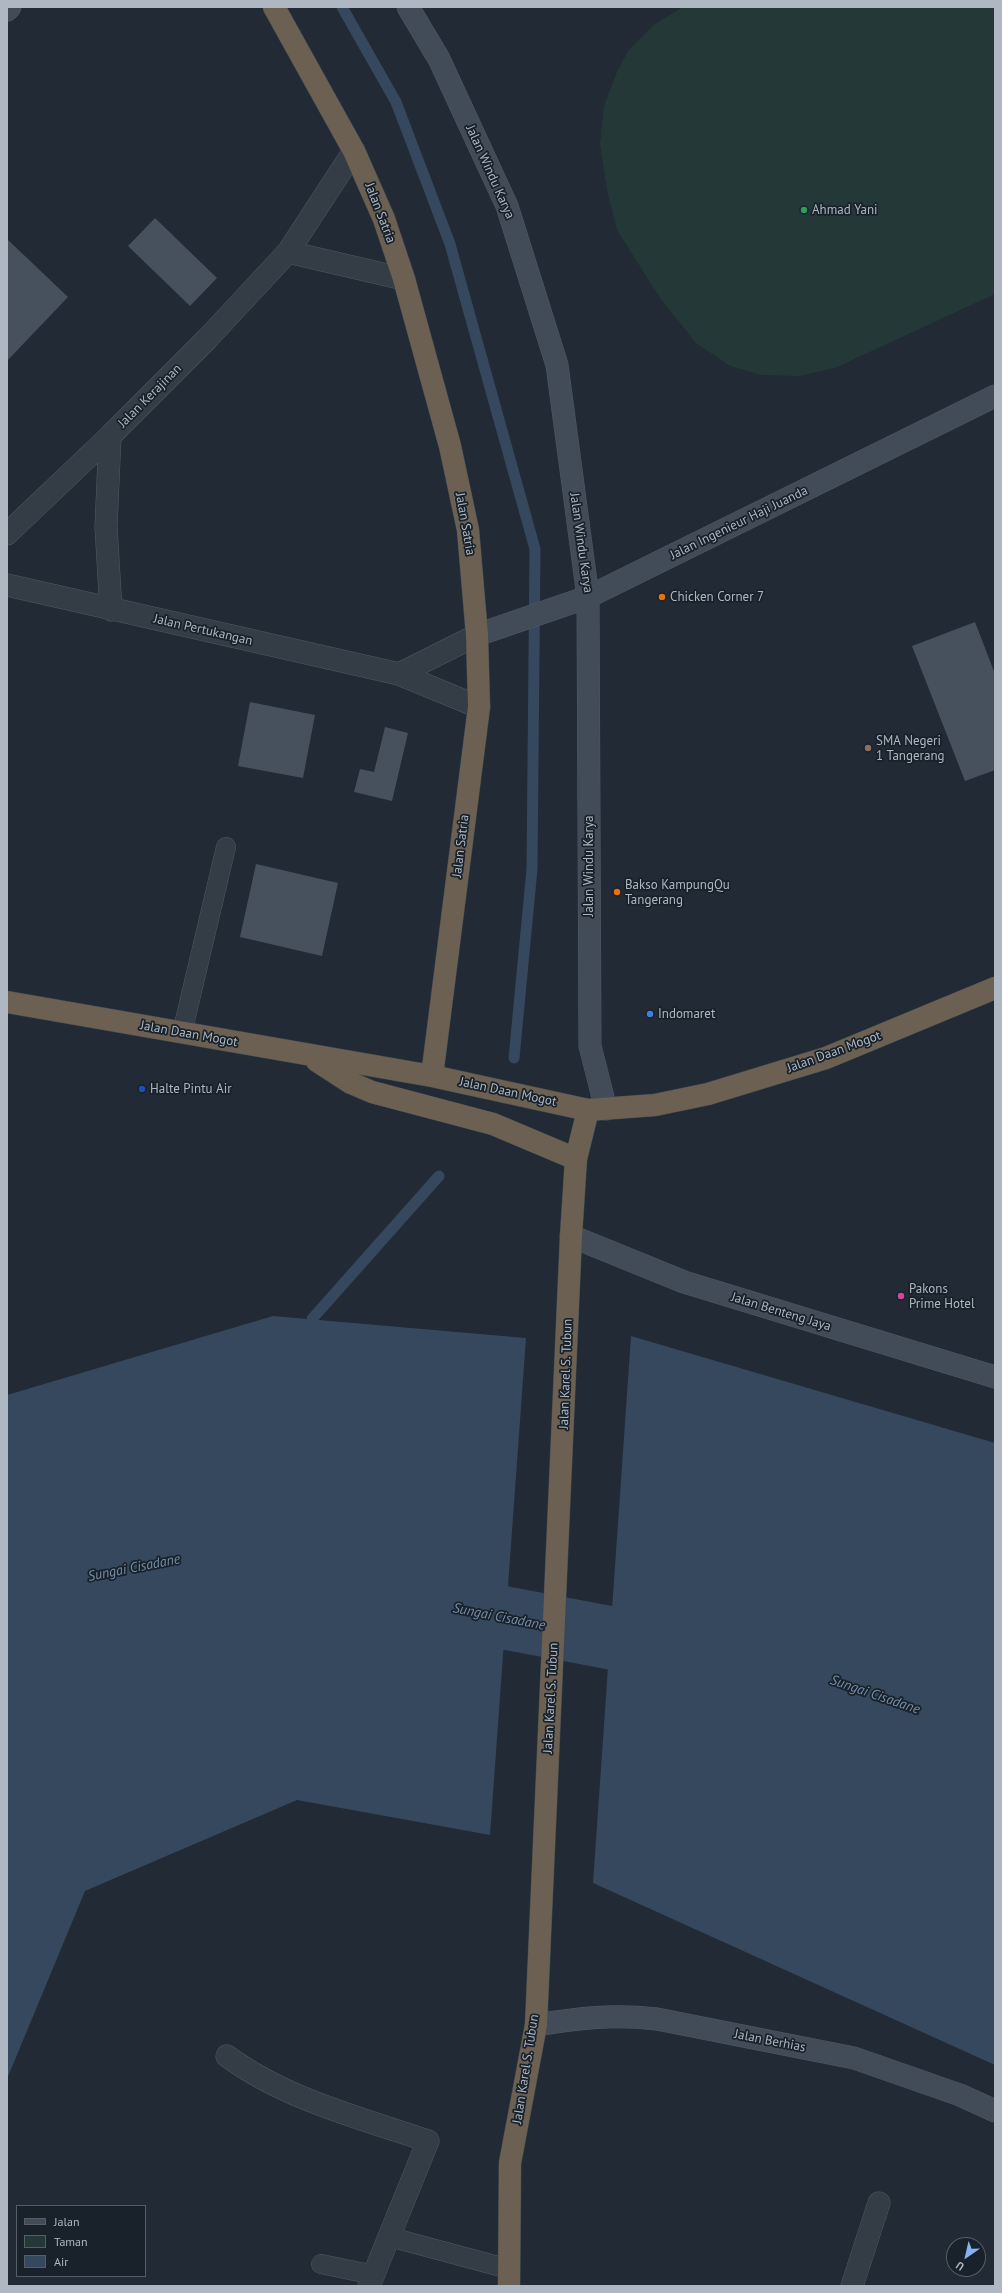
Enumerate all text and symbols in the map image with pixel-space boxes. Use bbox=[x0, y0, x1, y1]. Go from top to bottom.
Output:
street label: Jalan Windu Karya bbox=[462, 123, 518, 221]
street label: Jalan Satria bbox=[361, 181, 399, 245]
place label: Ahmad Yani bbox=[812, 202, 878, 218]
marker: Ahmad Yani bbox=[799, 205, 809, 215]
street label: Jalan Kerajinan bbox=[115, 361, 185, 431]
street label: Jalan Ingenieur Haji Juanda bbox=[668, 483, 810, 563]
street label: Jalan Satria bbox=[452, 492, 478, 556]
street label: Jalan Windu Karya bbox=[566, 492, 596, 594]
place label: Chicken Corner 7 bbox=[670, 589, 764, 605]
marker: Chicken Corner 7 bbox=[657, 592, 667, 602]
street label: Jalan Pertukangan bbox=[152, 611, 254, 649]
place label: SMA Negeri 1 Tangerang bbox=[876, 733, 945, 764]
marker: SMA Negeri 1 Tangerang bbox=[863, 743, 873, 753]
street label: Jalan Satria bbox=[449, 814, 473, 878]
street label: Jalan Windu Karya bbox=[581, 816, 597, 916]
place label: Bakso KampungQu Tangerang bbox=[625, 877, 730, 908]
marker: Bakso KampungQu Tangerang bbox=[612, 887, 622, 897]
place label: Indomaret bbox=[658, 1006, 715, 1022]
marker: Indomaret bbox=[645, 1009, 655, 1019]
street label: Jalan Daan Mogot bbox=[139, 1018, 239, 1050]
street label: Jalan Daan Mogot bbox=[785, 1028, 883, 1076]
street label: Jalan Daan Mogot bbox=[458, 1074, 558, 1110]
place label: Halte Pintu Air bbox=[150, 1081, 232, 1097]
marker: Halte Pintu Air bbox=[137, 1084, 147, 1094]
place label: Pakons Prime Hotel bbox=[909, 1281, 975, 1312]
street label: Jalan Benteng Jaya bbox=[729, 1289, 833, 1335]
marker: Pakons Prime Hotel bbox=[896, 1291, 906, 1301]
street label: Jalan Karel S. Tubun bbox=[556, 1319, 576, 1429]
water label: Sungai Cisadane bbox=[86, 1551, 182, 1585]
water label: Sungai Cisadane bbox=[451, 1600, 547, 1634]
street label: Jalan Karel S. Tubun bbox=[540, 1642, 562, 1754]
water label: Sungai Cisadane bbox=[828, 1672, 922, 1718]
street label: Jalan Karel S. Tubun bbox=[510, 2013, 542, 2125]
street label: Jalan Berhias bbox=[733, 2026, 807, 2056]
legend bbox=[16, 2205, 146, 2277]
text: Jalan bbox=[54, 2214, 79, 2229]
text: Taman bbox=[54, 2234, 88, 2249]
north arrow bbox=[946, 2237, 986, 2277]
text: Air bbox=[54, 2254, 68, 2269]
text: U bbox=[953, 2258, 967, 2274]

